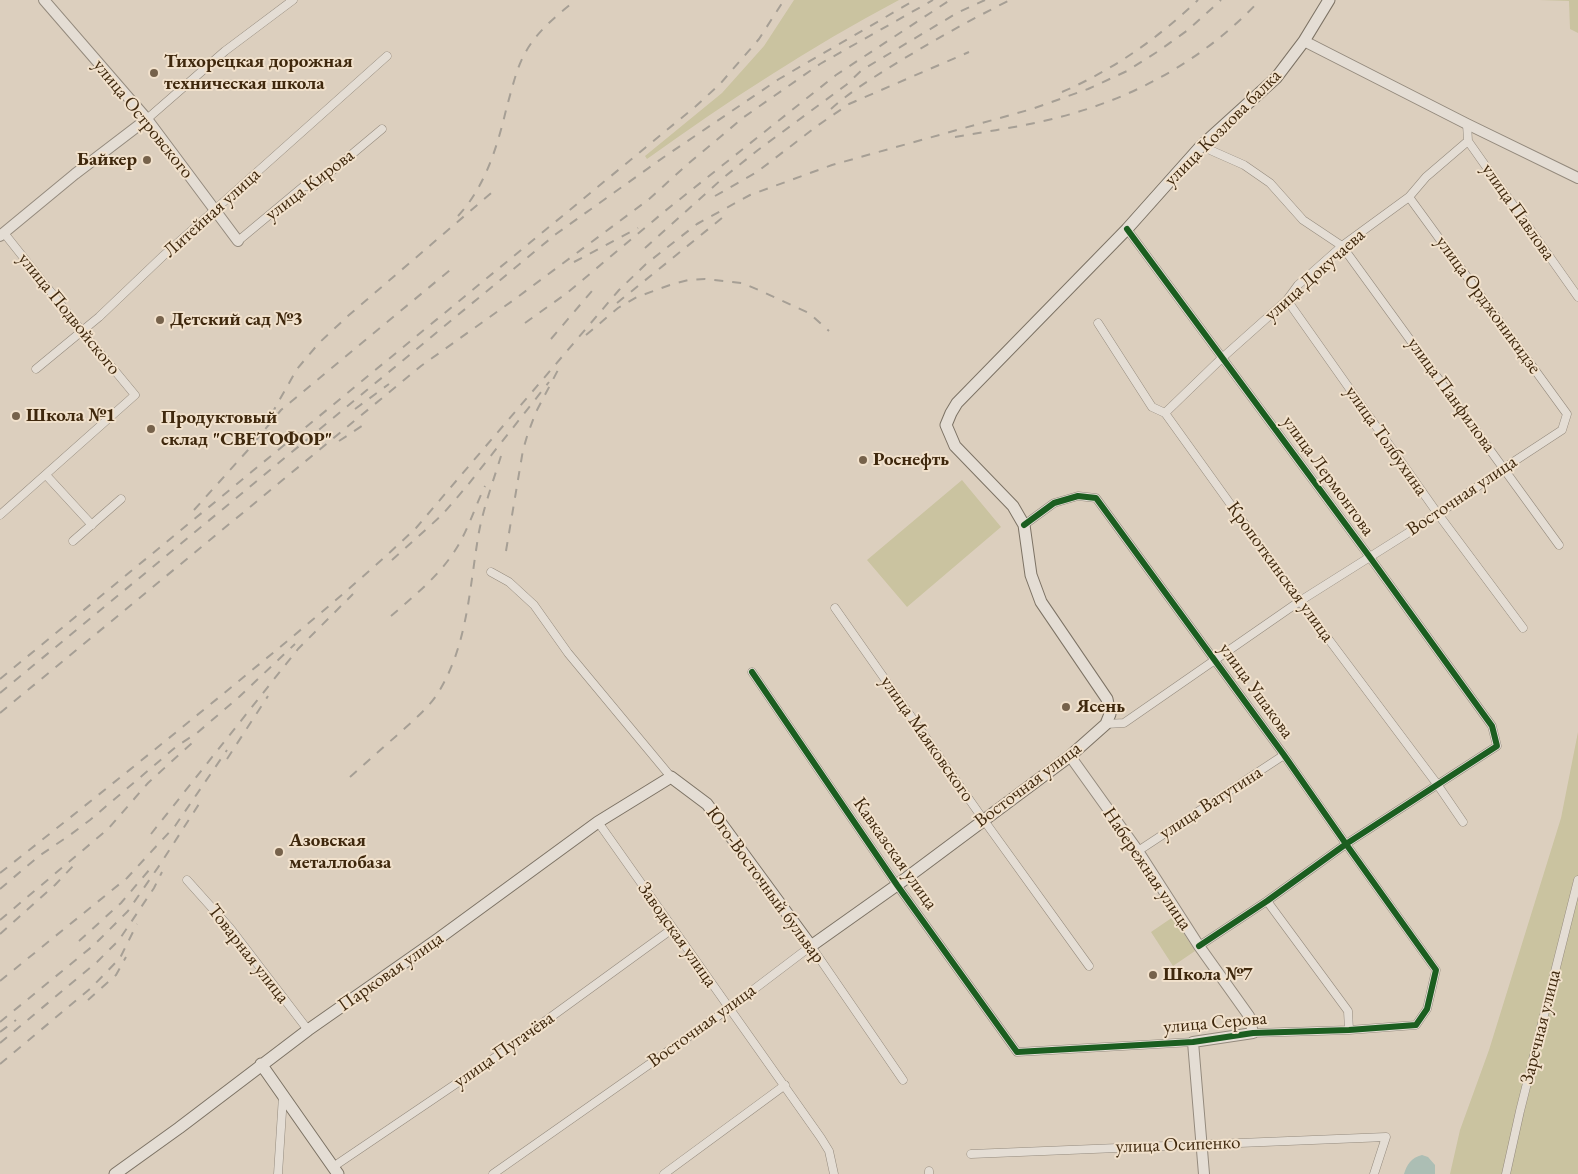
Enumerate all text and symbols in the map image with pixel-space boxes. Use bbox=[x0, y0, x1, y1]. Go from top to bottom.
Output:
place label: Тихорецкая дорожная техническая школа bbox=[164, 51, 353, 95]
street label: улица Островского bbox=[88, 55, 198, 183]
street label: улица Козлова балка bbox=[1160, 65, 1286, 191]
marker: Тихорецкая дорожная техническая школа bbox=[148, 67, 160, 79]
street label: улица Кирова bbox=[261, 144, 359, 226]
place label: Байкер bbox=[77, 149, 137, 171]
marker: Байкер bbox=[141, 154, 153, 166]
street label: улица Павлова bbox=[1476, 159, 1560, 265]
street label: Литейная улица bbox=[159, 163, 265, 263]
street label: улица Докучаева bbox=[1260, 224, 1370, 326]
street label: улица Орджоникидзе bbox=[1430, 231, 1546, 379]
street label: улица Подвойского bbox=[13, 248, 125, 380]
place label: Детский сад №3 bbox=[170, 309, 303, 331]
marker: Детский сад №3 bbox=[154, 314, 166, 326]
street label: улица Панфилова bbox=[1402, 333, 1500, 457]
street label: улица Толбухина bbox=[1340, 381, 1432, 501]
place label: Школа №1 bbox=[26, 405, 116, 427]
place label: Продуктовый склад "СВЕТОФОР" bbox=[161, 407, 332, 451]
marker: Школа №1 bbox=[10, 410, 22, 422]
street label: улица Лермонтова bbox=[1277, 412, 1379, 540]
marker: Продуктовый склад "СВЕТОФОР" bbox=[145, 423, 157, 435]
place label: Роснефть bbox=[873, 449, 949, 471]
street label: Восточная улица bbox=[1403, 451, 1521, 541]
marker: Роснефть bbox=[857, 454, 869, 466]
street label: Кропоткинская улица bbox=[1221, 497, 1339, 647]
street label: улица Ушакова bbox=[1214, 639, 1298, 743]
street label: улица Маяковского bbox=[875, 672, 979, 806]
place label: Ясень bbox=[1076, 696, 1125, 718]
marker: Ясень bbox=[1060, 701, 1072, 713]
street label: Восточная улица bbox=[970, 737, 1086, 833]
street label: улица Ватутина bbox=[1155, 761, 1267, 845]
street label: Кавказская улица bbox=[848, 793, 942, 915]
street label: Юго-Восточный бульвар bbox=[700, 802, 830, 968]
street label: Набережная улица bbox=[1097, 803, 1197, 935]
place label: Азовская металлобаза bbox=[289, 830, 391, 874]
marker: Азовская металлобаза bbox=[273, 846, 285, 858]
street label: Заводская улица bbox=[632, 878, 722, 992]
street label: Товарная улица bbox=[202, 900, 294, 1008]
street label: Парковая улица bbox=[334, 927, 448, 1017]
place label: Школа №7 bbox=[1163, 964, 1253, 986]
street label: Заречная улица bbox=[1516, 967, 1566, 1087]
marker: Школа №7 bbox=[1147, 969, 1159, 981]
street label: Восточная улица bbox=[643, 979, 761, 1073]
street label: улица Пугачёва bbox=[449, 1007, 559, 1093]
street label: улица Серова bbox=[1162, 1007, 1268, 1039]
street label: улица Осипенко bbox=[1115, 1131, 1241, 1159]

